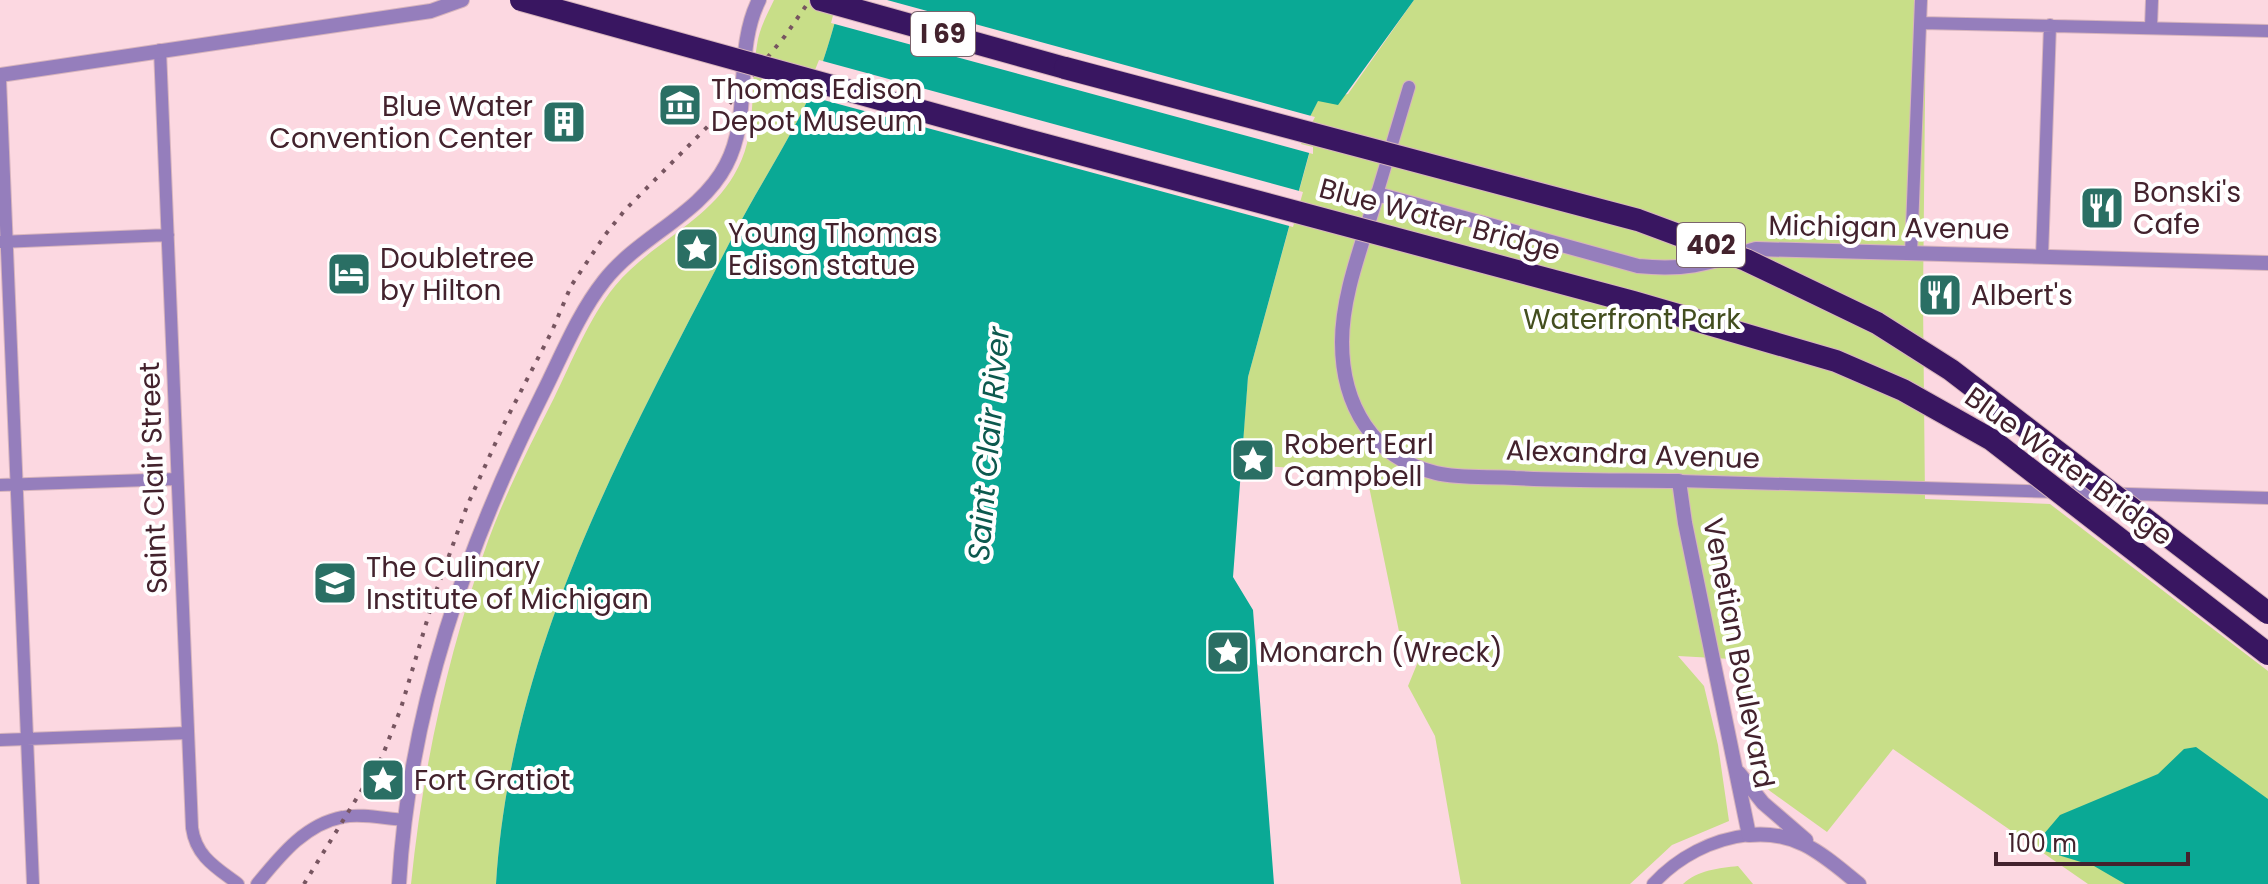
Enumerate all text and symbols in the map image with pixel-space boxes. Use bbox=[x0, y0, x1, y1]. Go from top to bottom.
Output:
road number: I 69 bbox=[911, 12, 975, 56]
place label: Thomas Edison Depot Museum bbox=[711, 70, 923, 141]
museum icon: Thomas Edison Depot Museum bbox=[656, 81, 704, 129]
place label: Blue Water Convention Center bbox=[269, 87, 533, 158]
building icon: Blue Water Convention Center bbox=[540, 98, 588, 146]
street label: Blue Water Bridge bbox=[1315, 169, 1565, 270]
place label: Bonski's Cafe bbox=[2133, 173, 2241, 244]
restaurant icon: Bonski's Cafe bbox=[2078, 184, 2126, 232]
street label: Michigan Avenue bbox=[1768, 206, 2010, 249]
place label: Young Thomas Edison statue bbox=[728, 214, 938, 285]
road number: 402 bbox=[1677, 223, 1745, 267]
place icon: Young Thomas Edison statue bbox=[673, 225, 721, 273]
place label: Doubletree by Hilton bbox=[380, 239, 534, 310]
hotel icon: Doubletree by Hilton bbox=[325, 250, 373, 298]
restaurant icon: Albert's bbox=[1916, 271, 1964, 319]
place label: Albert's bbox=[1971, 276, 2073, 315]
park label: Waterfront Park bbox=[1523, 300, 1741, 339]
water label: Saint Clair River bbox=[957, 324, 1020, 563]
street label: Saint Clair Street bbox=[130, 361, 177, 595]
street label: Blue Water Bridge bbox=[1957, 378, 2181, 555]
place label: Robert Earl Campbell bbox=[1284, 425, 1434, 496]
street label: Alexandra Avenue bbox=[1505, 431, 1761, 478]
place icon: Robert Earl Campbell bbox=[1229, 436, 1277, 484]
street label: Venetian Boulevard bbox=[1693, 515, 1784, 791]
place label: The Culinary Institute of Michigan bbox=[366, 548, 649, 619]
school or university icon: The Culinary Institute of Michigan bbox=[311, 559, 359, 607]
place icon: Monarch (Wreck) bbox=[1204, 628, 1252, 676]
place label: Monarch (Wreck) bbox=[1259, 633, 1503, 672]
place icon: Fort Gratiot bbox=[359, 756, 407, 804]
place label: Fort Gratiot bbox=[414, 761, 571, 800]
scale bar bbox=[1996, 816, 2188, 866]
text: 100 m bbox=[2008, 827, 2077, 860]

